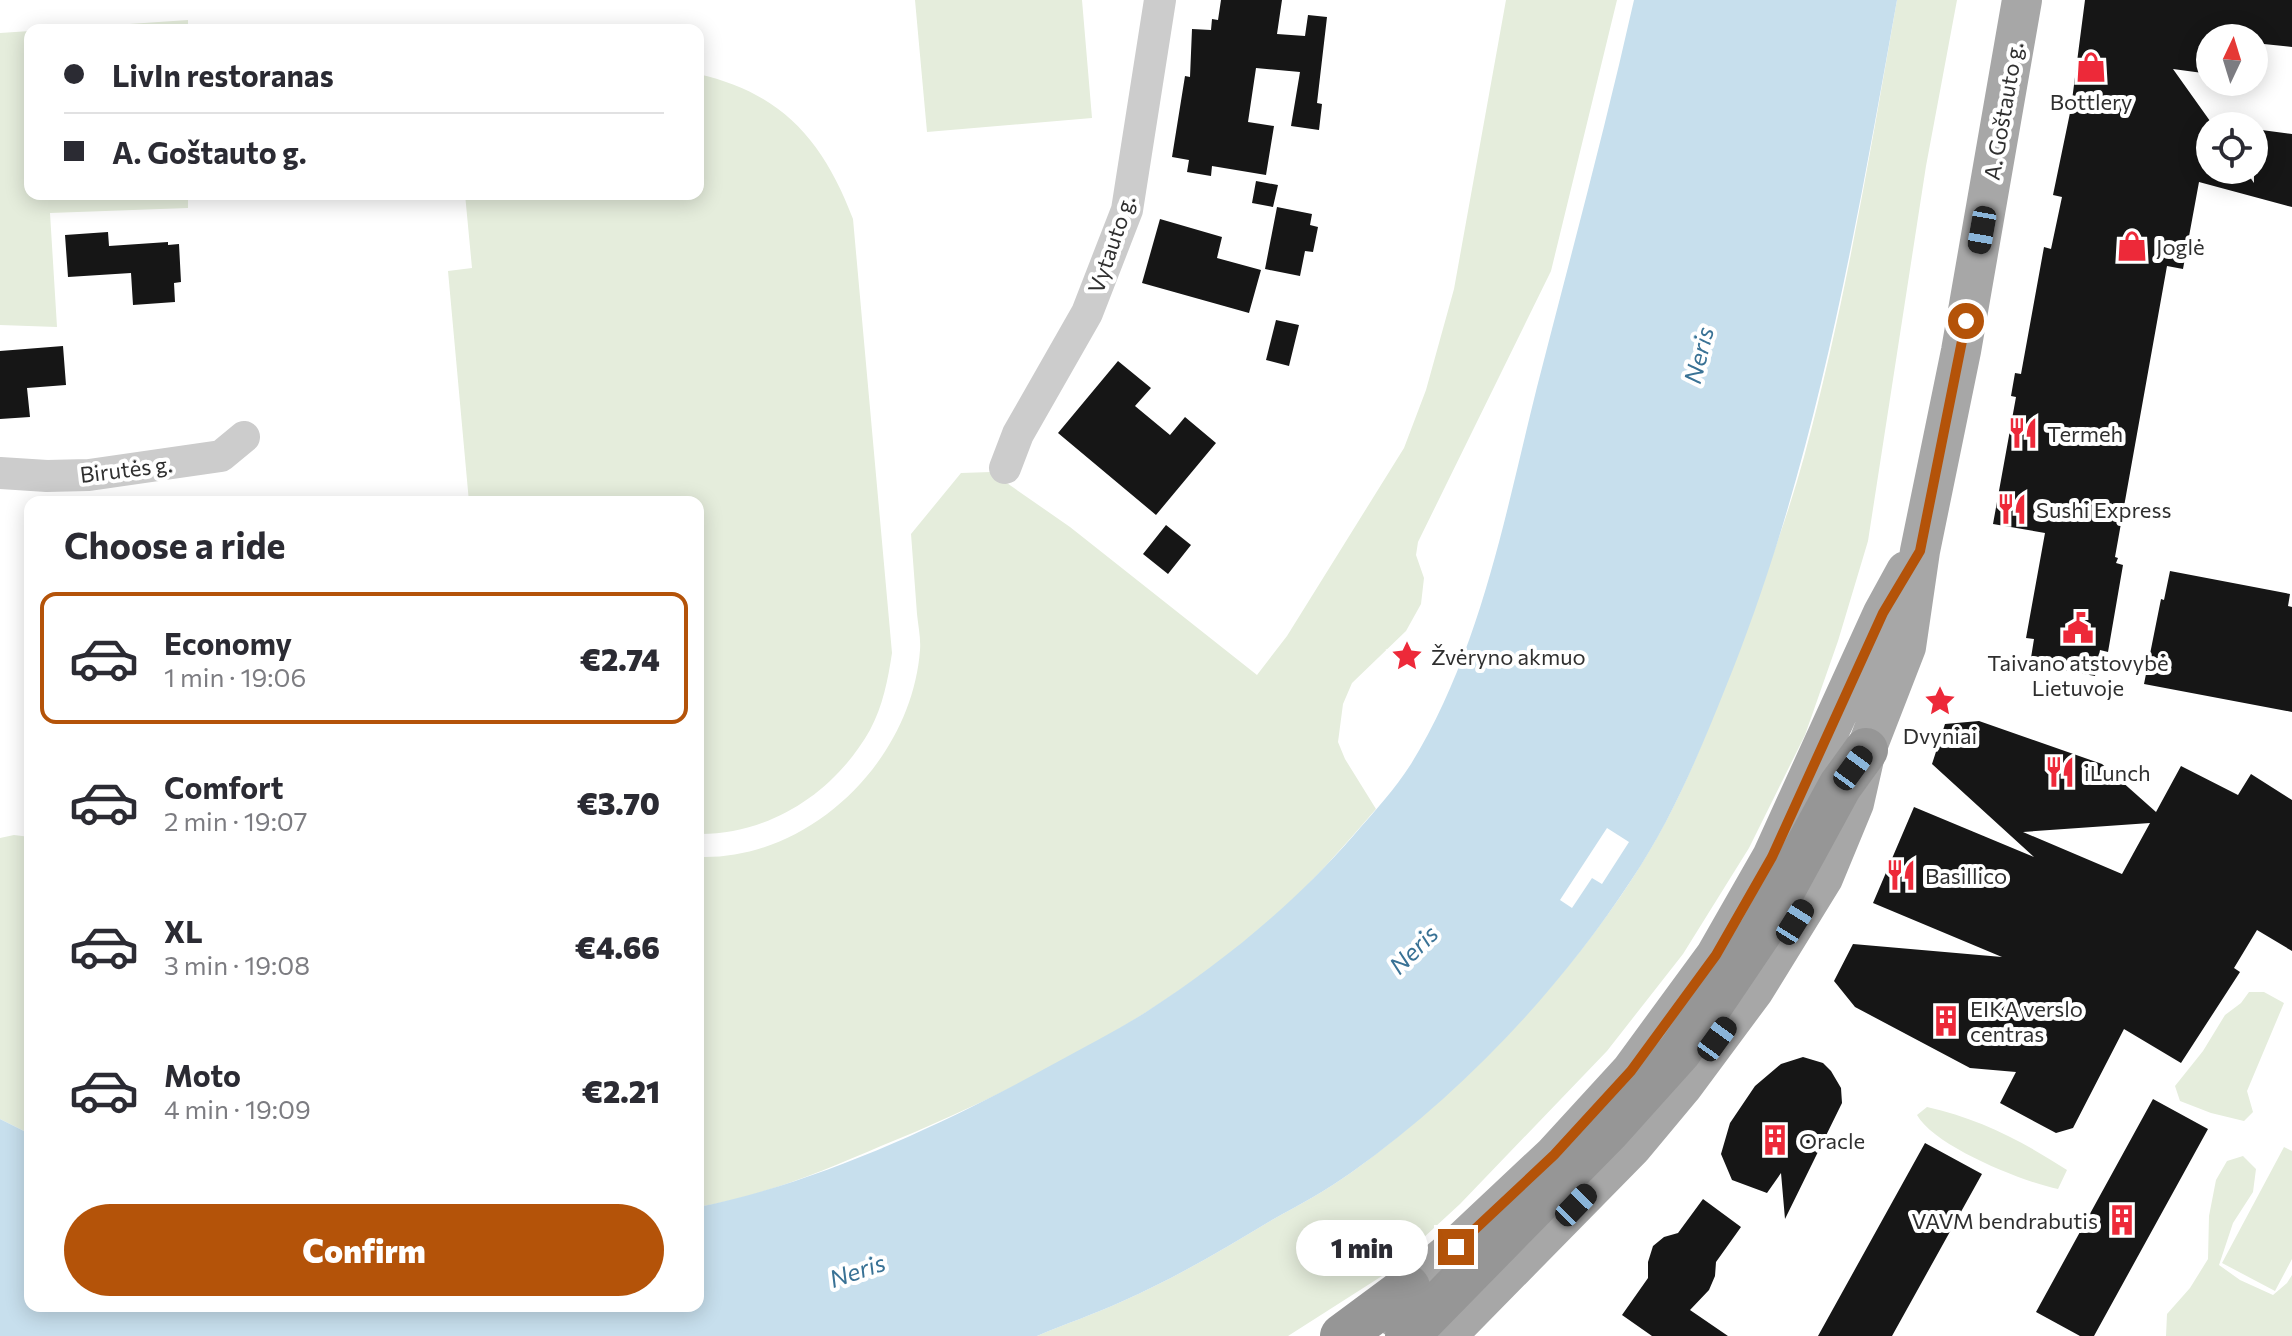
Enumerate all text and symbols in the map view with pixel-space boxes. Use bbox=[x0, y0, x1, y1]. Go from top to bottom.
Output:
north arrow bbox=[2196, 24, 2268, 96]
map controls bbox=[2196, 24, 2268, 184]
street label: A. Goštauto g. bbox=[1978, 40, 2028, 182]
shop icon: Bottlery bbox=[2074, 50, 2108, 84]
text: LivIn restoranas bbox=[112, 56, 334, 93]
place label: Bottlery bbox=[2050, 88, 2132, 115]
button: locate bbox=[2196, 112, 2268, 184]
text: A. Goštauto g. bbox=[112, 133, 307, 170]
street label: Vytauto g. bbox=[1082, 191, 1140, 297]
car bbox=[1966, 204, 1998, 256]
shop icon: Joglė bbox=[2115, 229, 2149, 263]
place label: Joglė bbox=[2156, 233, 2205, 260]
route start bbox=[1948, 303, 1984, 339]
water label: Neris bbox=[1677, 324, 1719, 386]
restaurant icon: Termeh bbox=[2006, 416, 2040, 450]
place label: Termeh bbox=[2047, 420, 2123, 447]
street label: Birutės g. bbox=[78, 450, 174, 488]
restaurant icon: Sushi Express bbox=[1995, 492, 2029, 526]
place label: Sushi Express bbox=[2036, 496, 2171, 523]
text: Choose a ride bbox=[64, 522, 285, 566]
public building icon: Taivano atstovybė Lietuvoje bbox=[2061, 611, 2095, 645]
icon: car bbox=[68, 622, 140, 694]
text: Economy bbox=[164, 624, 292, 661]
place icon: Žvėryno akmuo bbox=[1390, 639, 1424, 673]
text: €2.74 bbox=[580, 640, 660, 677]
place label: Žvėryno akmuo bbox=[1431, 643, 1586, 670]
place label: Taivano atstovybė Lietuvoje bbox=[1987, 649, 2169, 701]
text: 1 min · 19:06 bbox=[164, 661, 306, 692]
place icon: Dvyniai bbox=[1923, 684, 1957, 718]
place label: Dvyniai bbox=[1903, 722, 1977, 749]
car bbox=[1829, 742, 1877, 794]
restaurant icon: iLunch bbox=[2043, 755, 2077, 789]
place label: iLunch bbox=[2084, 759, 2151, 786]
icon: car bbox=[68, 766, 140, 838]
text: Comfort bbox=[164, 768, 283, 805]
text: €3.70 bbox=[577, 784, 660, 821]
text: 2 min · 19:07 bbox=[164, 805, 307, 836]
restaurant icon: Basillico bbox=[1884, 858, 1918, 892]
place label: Basillico bbox=[1925, 862, 2007, 889]
car bbox=[1772, 895, 1818, 949]
icon: car bbox=[68, 910, 140, 982]
text: XL bbox=[164, 912, 203, 949]
water label: Neris bbox=[1382, 918, 1444, 980]
text: €4.66 bbox=[575, 928, 660, 965]
text: 3 min · 19:08 bbox=[164, 949, 310, 980]
place label: EIKA verslo centras bbox=[1970, 995, 2083, 1047]
building icon: EIKA verslo centras bbox=[1929, 1004, 1963, 1038]
car bbox=[1693, 1013, 1741, 1065]
icon: car bbox=[68, 1054, 140, 1126]
text: Moto bbox=[164, 1056, 241, 1093]
text: €2.21 bbox=[582, 1072, 660, 1109]
text: 4 min · 19:09 bbox=[164, 1093, 311, 1124]
building icon: Oracle bbox=[1758, 1123, 1792, 1157]
place label: Oracle bbox=[1799, 1127, 1865, 1154]
car bbox=[1551, 1179, 1601, 1231]
building icon: VAVM bendrabutis bbox=[2105, 1203, 2139, 1237]
button: Confirm bbox=[64, 1204, 664, 1296]
place label: VAVM bendrabutis bbox=[1911, 1207, 2098, 1234]
callout: 1 min bbox=[1296, 1219, 1428, 1275]
route end bbox=[1438, 1229, 1474, 1265]
text: 1 min bbox=[1331, 1232, 1393, 1263]
water label: Neris bbox=[825, 1247, 889, 1293]

